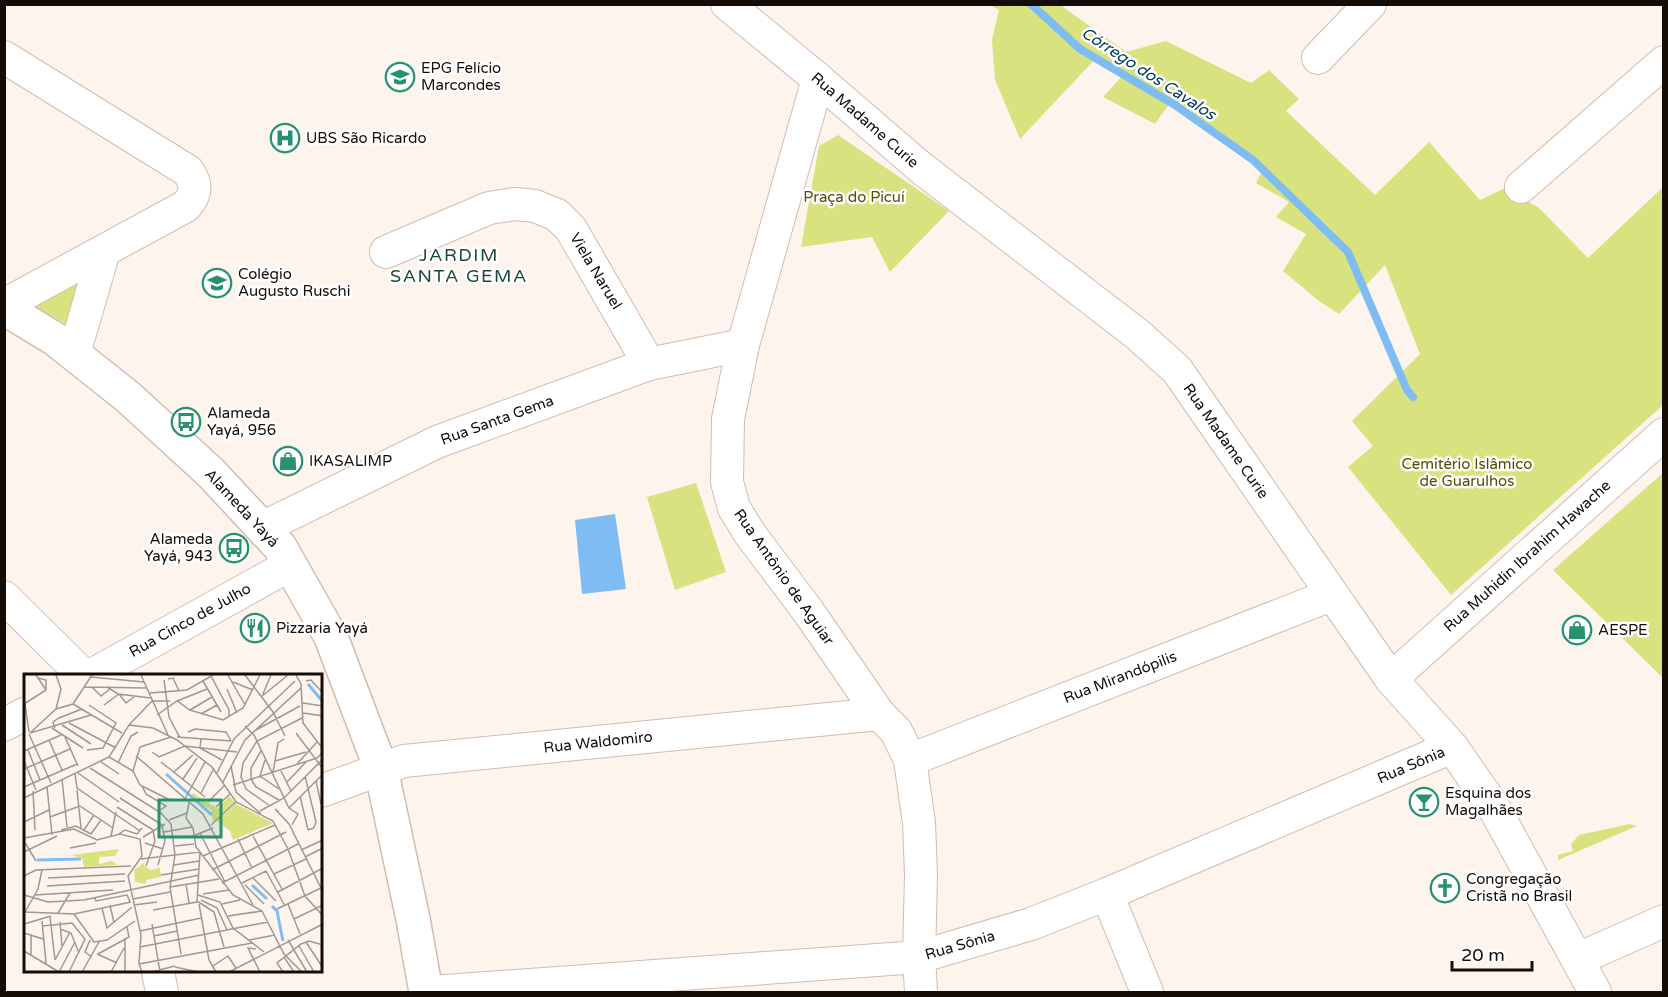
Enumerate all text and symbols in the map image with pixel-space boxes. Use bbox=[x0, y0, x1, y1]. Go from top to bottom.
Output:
water label: Córrego dos Cavalos bbox=[1078, 23, 1220, 125]
place label: EPG Felício Marcondes bbox=[421, 59, 501, 94]
school or university icon: EPG Felício Marcondes bbox=[384, 61, 416, 93]
street label: Rua Madame Curie bbox=[808, 68, 922, 172]
hospital icon: UBS São Ricardo bbox=[269, 122, 301, 154]
place label: UBS São Ricardo bbox=[306, 129, 427, 147]
park label: Praça do Picuí bbox=[803, 188, 905, 206]
street label: Viela Naruel bbox=[566, 229, 626, 313]
district label: JARDIM SANTA GEMA bbox=[390, 244, 528, 287]
place label: Colégio Augusto Ruschi bbox=[238, 265, 350, 300]
school or university icon: Colégio Augusto Ruschi bbox=[201, 267, 233, 299]
street label: Rua Madame Curie bbox=[1179, 380, 1273, 502]
street label: Rua Santa Gema bbox=[438, 391, 556, 449]
place label: Alameda Yayá, 956 bbox=[207, 404, 276, 439]
bus stop icon: Alameda Yayá, 956 bbox=[170, 406, 202, 438]
shop icon: IKASALIMP bbox=[272, 445, 304, 477]
place label: IKASALIMP bbox=[309, 452, 392, 470]
park label: Cemitério Islâmico de Guarulhos bbox=[1402, 455, 1532, 490]
street label: Alameda Yayá bbox=[201, 465, 283, 551]
street label: Rua Muhidin Ibrahim Hawache bbox=[1440, 476, 1614, 636]
street label: Rua Antônio de Aguiar bbox=[730, 505, 838, 649]
place label: Alameda Yayá, 943 bbox=[144, 530, 213, 565]
bus stop icon: Alameda Yayá, 943 bbox=[218, 532, 250, 564]
street label: Rua Cinco de Julho bbox=[126, 579, 254, 661]
restaurant icon: Pizzaria Yayá bbox=[239, 612, 271, 644]
shop icon: AESPE bbox=[1561, 614, 1593, 646]
place label: Pizzaria Yayá bbox=[276, 619, 368, 637]
place label: AESPE bbox=[1598, 621, 1648, 639]
street label: Rua Mirandópilis bbox=[1061, 647, 1179, 707]
inset map bbox=[24, 674, 322, 973]
street label: Rua Waldomiro bbox=[543, 727, 653, 757]
street label: Rua Sônia bbox=[1374, 743, 1448, 787]
place label: Esquina dos Magalhães bbox=[1445, 784, 1531, 819]
bar icon: Esquina dos Magalhães bbox=[1408, 786, 1440, 818]
place label: Congregação Cristã no Brasil bbox=[1466, 870, 1572, 905]
church icon: Congregação Cristã no Brasil bbox=[1429, 872, 1461, 904]
street label: Rua Sônia bbox=[923, 926, 997, 964]
scale bar bbox=[1452, 934, 1532, 972]
text: 20 m bbox=[1461, 944, 1505, 966]

